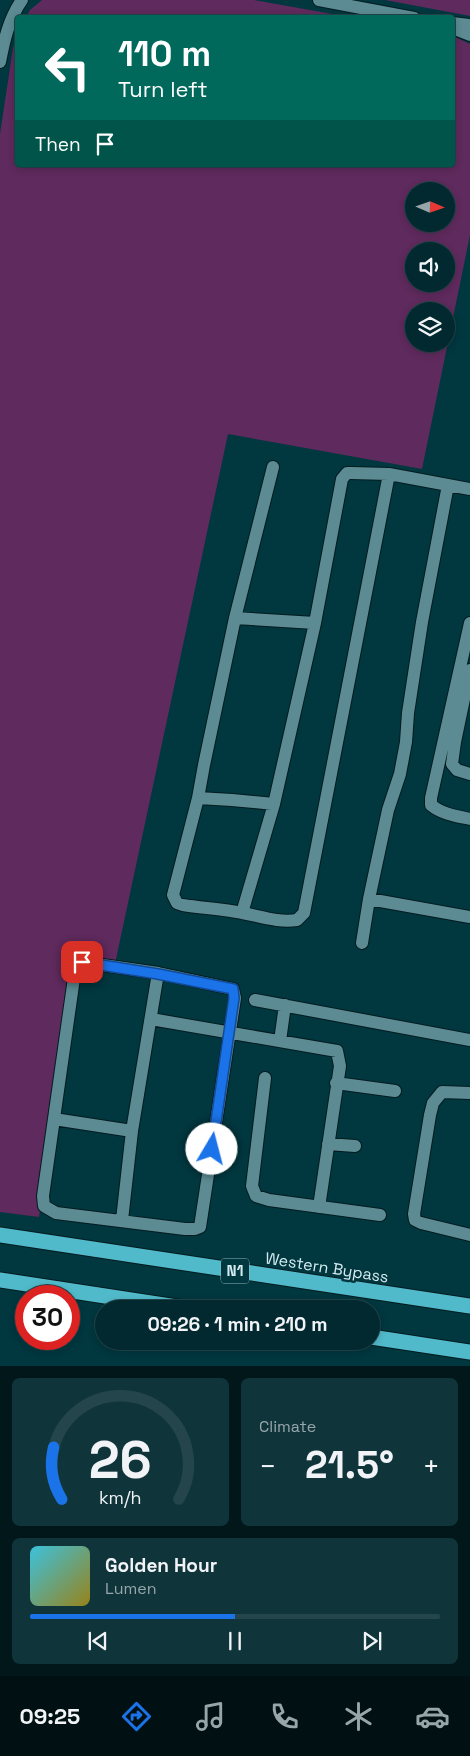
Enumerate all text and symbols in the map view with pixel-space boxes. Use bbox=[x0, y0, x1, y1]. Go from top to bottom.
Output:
text: 110 m bbox=[118, 32, 211, 76]
icon: left bbox=[35, 35, 100, 100]
text: Turn left bbox=[118, 75, 208, 103]
icon: arrive bbox=[91, 130, 119, 158]
text: Then bbox=[35, 132, 81, 157]
north arrow bbox=[405, 182, 455, 232]
map controls bbox=[405, 182, 455, 352]
button: sound bbox=[405, 242, 455, 292]
button: layers bbox=[405, 302, 455, 352]
pin bbox=[61, 941, 103, 983]
icon: arrive bbox=[68, 948, 96, 976]
position arrow bbox=[185, 1122, 237, 1174]
street label: Western Bypass bbox=[264, 1247, 390, 1288]
road number: N1 bbox=[221, 1258, 249, 1284]
speed limit sign: 30 bbox=[15, 1285, 80, 1350]
text: 09:26 · 1 min · 210 m bbox=[148, 1312, 327, 1337]
text: Climate bbox=[259, 1416, 316, 1437]
text: 26 bbox=[89, 1427, 152, 1493]
text: 21.5° bbox=[305, 1441, 394, 1489]
text: − bbox=[259, 1448, 276, 1484]
text: + bbox=[423, 1448, 440, 1484]
text: km/h bbox=[99, 1486, 142, 1509]
text: Golden Hour bbox=[105, 1553, 217, 1578]
text: Lumen bbox=[105, 1578, 157, 1599]
icon: previous bbox=[84, 1627, 112, 1655]
icon: pause bbox=[221, 1627, 249, 1655]
icon: next bbox=[358, 1627, 386, 1655]
icon: directions bbox=[119, 1699, 154, 1734]
icon: music bbox=[193, 1699, 228, 1734]
icon: phone bbox=[267, 1699, 302, 1734]
icon: climate bbox=[341, 1699, 376, 1734]
icon: car bbox=[415, 1699, 450, 1734]
text: 09:25 bbox=[20, 1702, 80, 1730]

